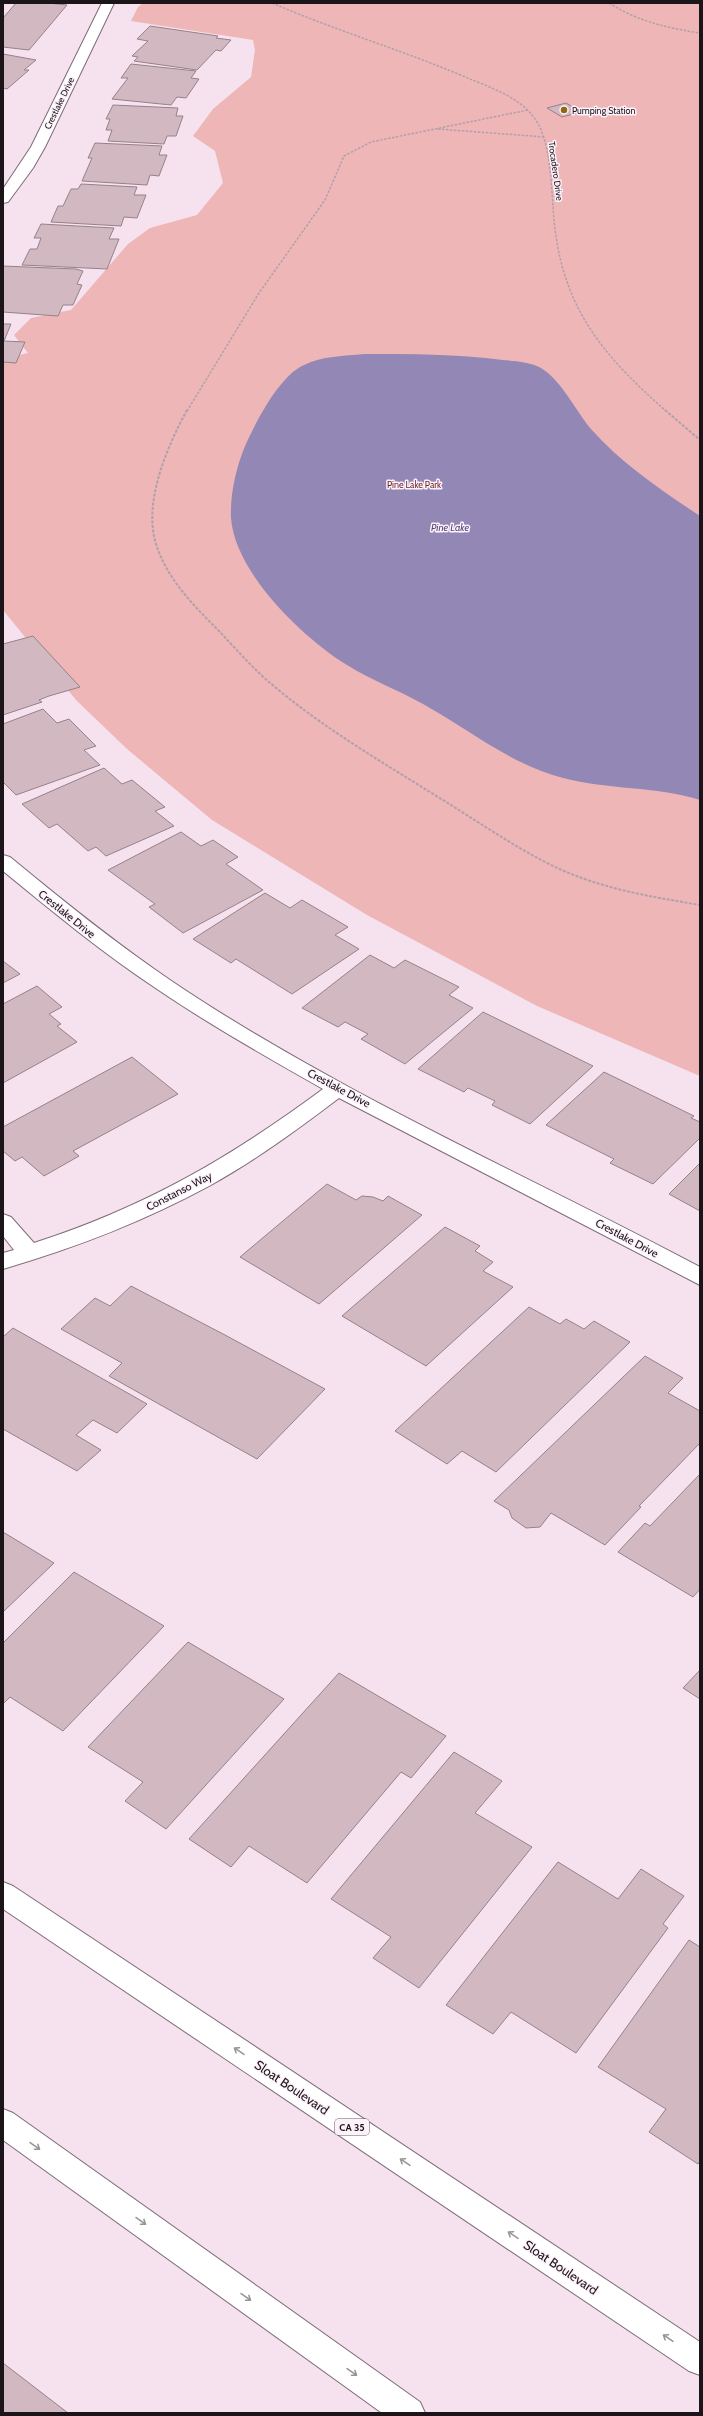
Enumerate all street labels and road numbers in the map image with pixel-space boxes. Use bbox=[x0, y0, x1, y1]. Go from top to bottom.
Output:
street label: Crestlake Drive bbox=[42, 75, 77, 131]
street label: Trocadero Drive bbox=[546, 141, 566, 202]
street label: Crestlake Drive bbox=[36, 887, 99, 941]
street label: Crestlake Drive bbox=[305, 1066, 373, 1111]
street label: Constanso Way bbox=[144, 1168, 215, 1214]
street label: Crestlake Drive bbox=[593, 1216, 661, 1261]
street label: Sloat Boulevard bbox=[252, 2056, 332, 2118]
road number: CA 35 bbox=[335, 2119, 369, 2135]
street label: Sloat Boulevard bbox=[521, 2236, 601, 2298]

